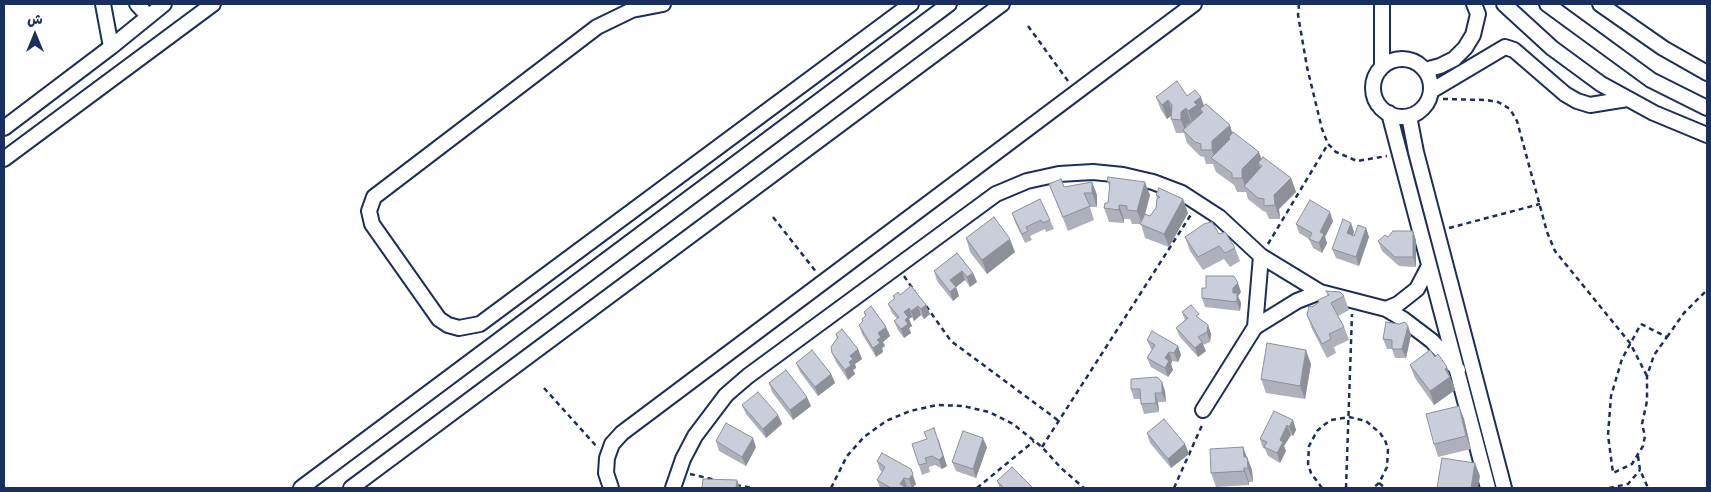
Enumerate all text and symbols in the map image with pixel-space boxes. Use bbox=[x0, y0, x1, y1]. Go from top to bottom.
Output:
text: ش bbox=[27, 7, 43, 32]
north arrow bbox=[10, 10, 60, 60]

